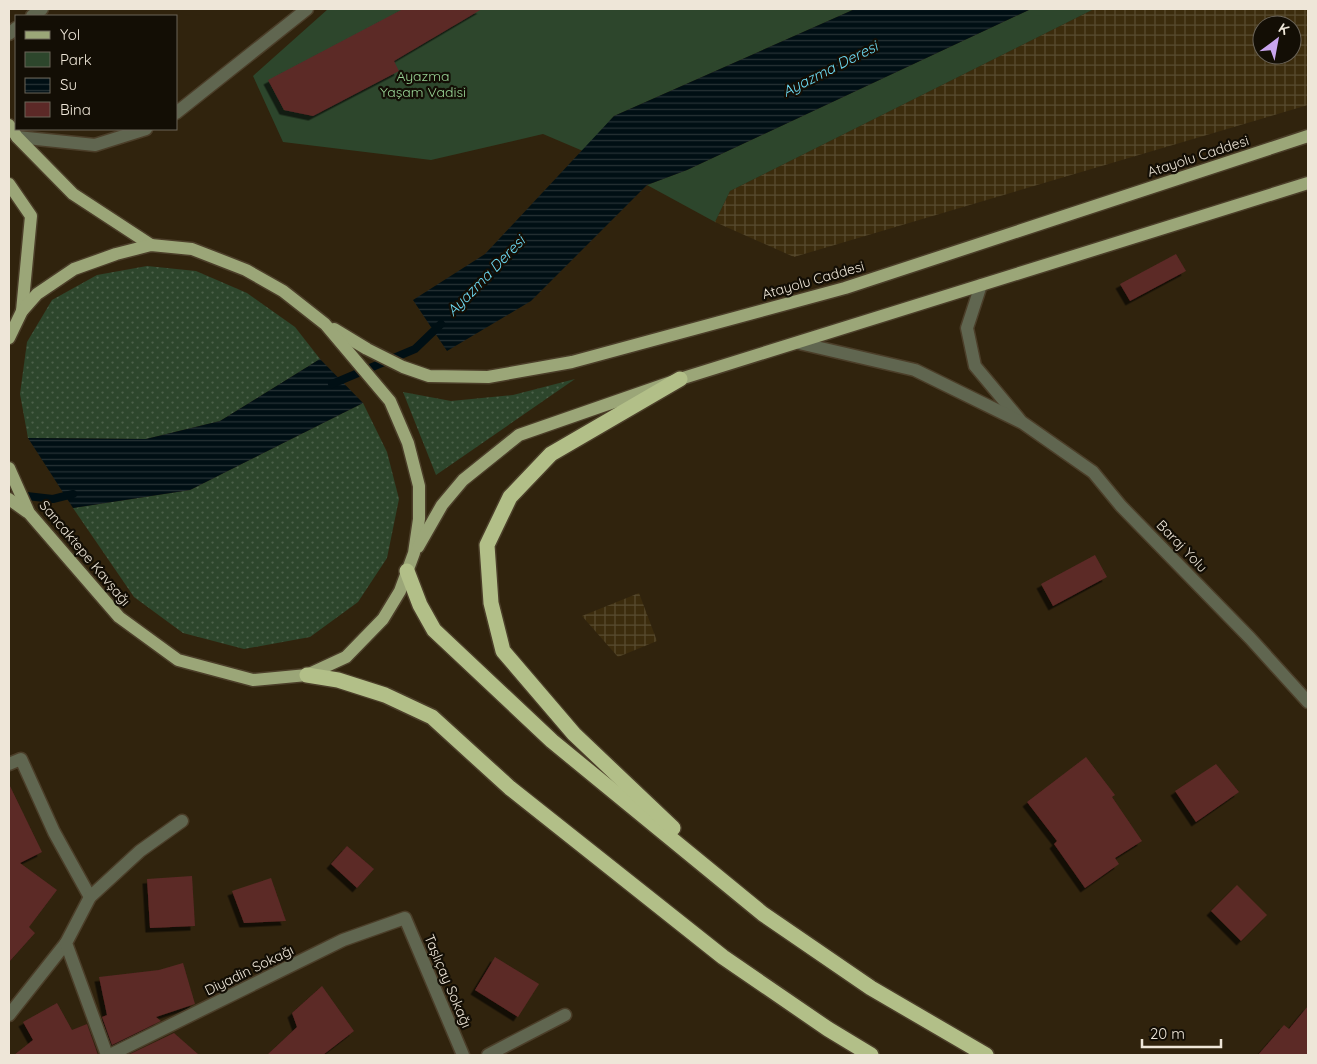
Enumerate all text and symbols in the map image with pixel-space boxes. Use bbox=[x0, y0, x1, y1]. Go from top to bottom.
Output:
legend bbox=[15, 15, 178, 130]
north arrow bbox=[1252, 15, 1302, 65]
text: K bbox=[1275, 19, 1293, 39]
text: Yol bbox=[60, 25, 80, 44]
water label: Ayazma Deresi bbox=[779, 36, 882, 101]
text: Park bbox=[60, 50, 92, 69]
park label: Ayazma Yaşam Vadisi bbox=[380, 67, 466, 101]
text: Su bbox=[60, 75, 77, 94]
text: Bina bbox=[60, 100, 91, 119]
street label: Atayolu Caddesi bbox=[1145, 131, 1251, 181]
water label: Ayazma Deresi bbox=[442, 230, 530, 320]
street label: Atayolu Caddesi bbox=[760, 257, 866, 303]
street label: Sancaktepe Kavşağı bbox=[36, 496, 134, 610]
street label: Baraj Yolu bbox=[1153, 516, 1211, 576]
street label: Taşlıçay Sokağı bbox=[420, 932, 476, 1030]
street label: Diyadin Sokağı bbox=[202, 941, 296, 999]
scale bar bbox=[1142, 1016, 1221, 1048]
text: 20 m bbox=[1150, 1024, 1185, 1043]

